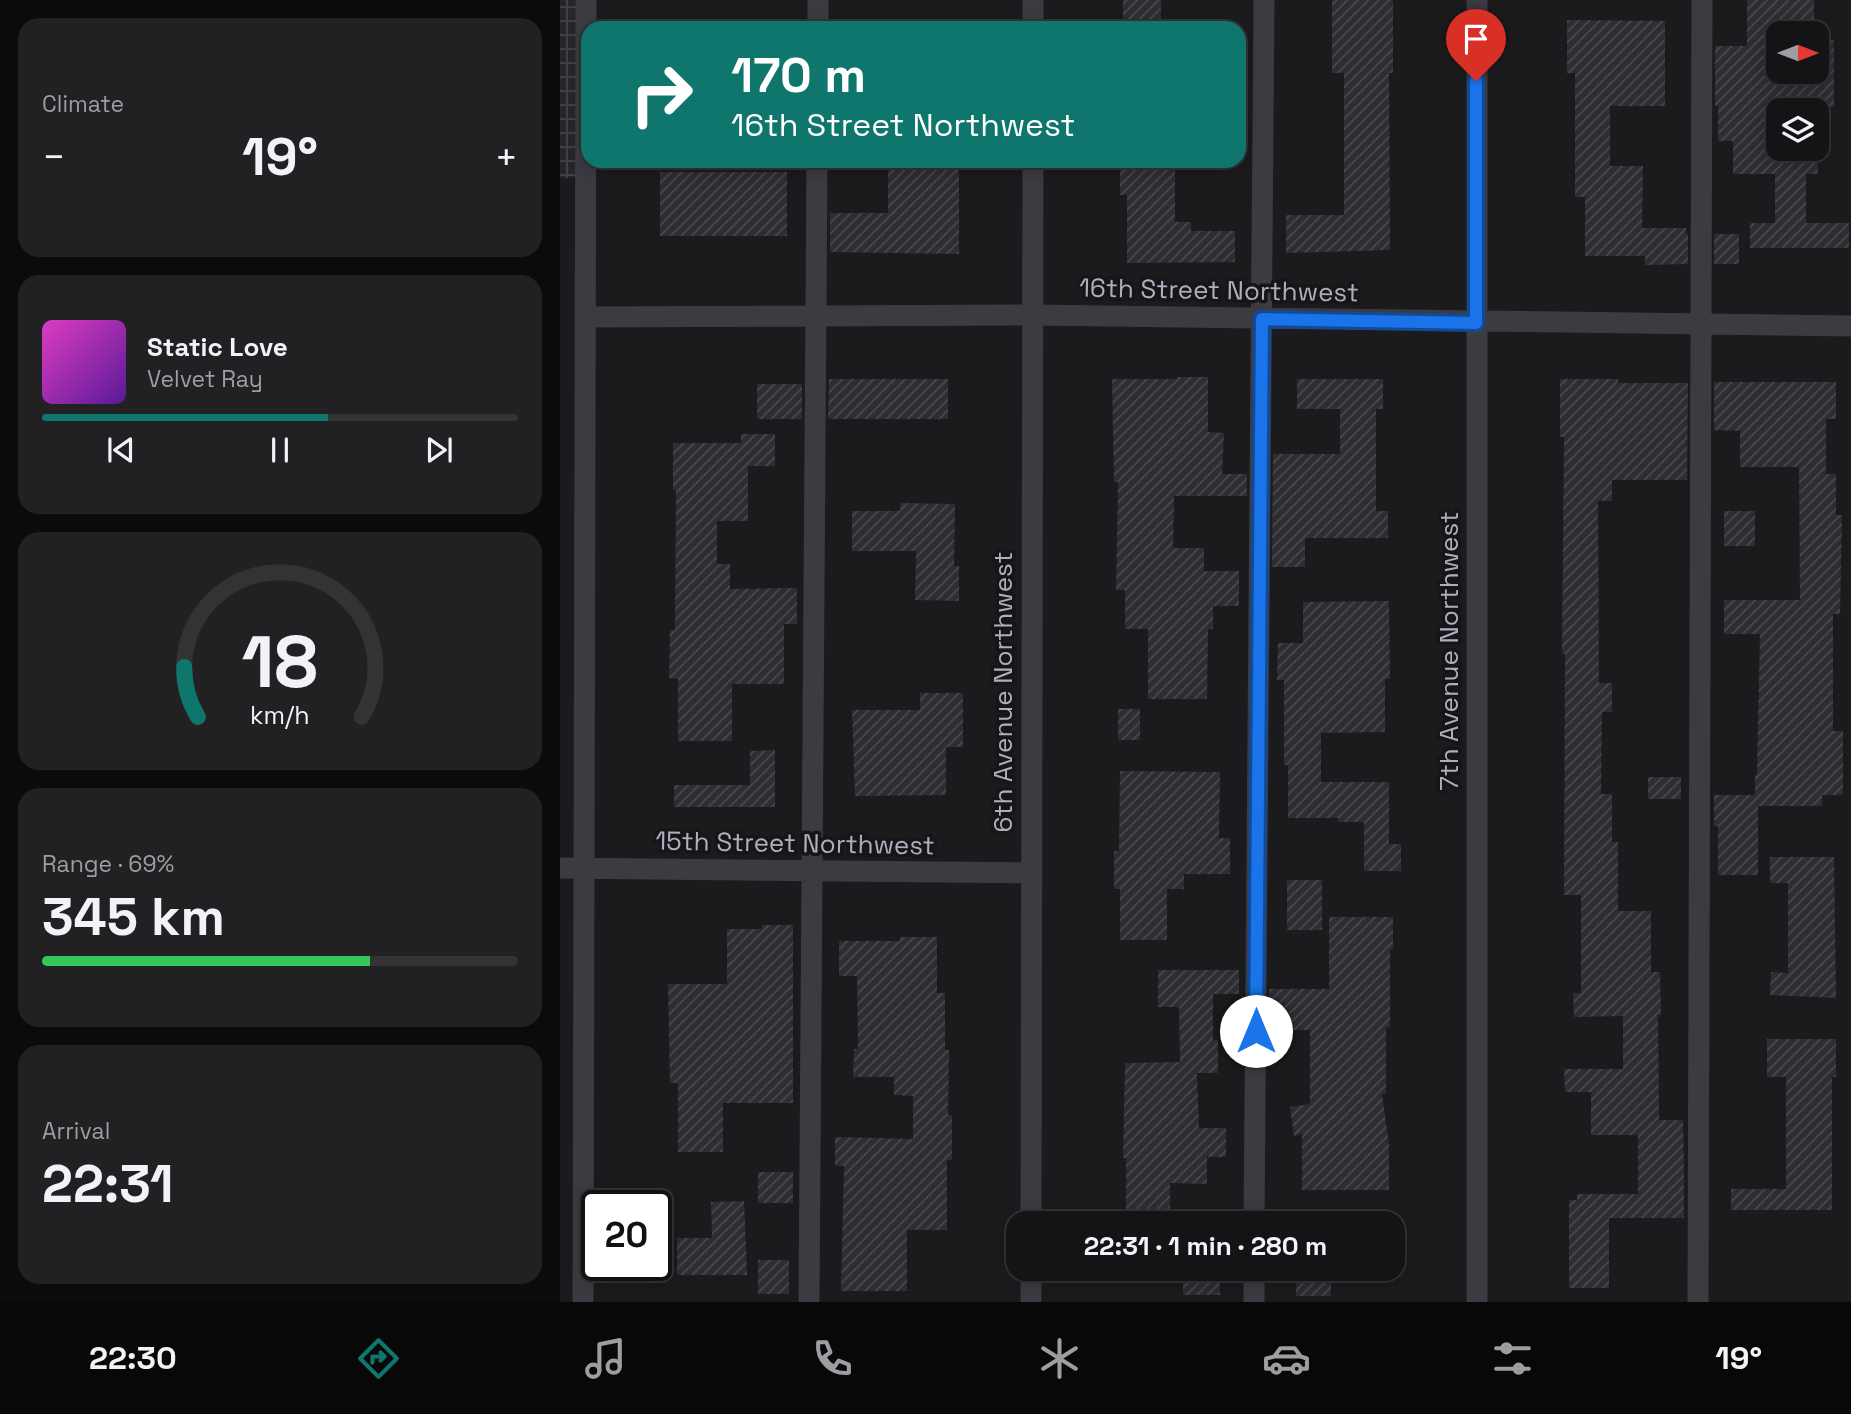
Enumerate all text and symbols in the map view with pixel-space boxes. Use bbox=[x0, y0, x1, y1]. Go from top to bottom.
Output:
pin bbox=[1446, 9, 1506, 81]
icon: arrive bbox=[1457, 20, 1495, 58]
north arrow bbox=[1766, 21, 1829, 84]
map controls bbox=[1766, 21, 1829, 161]
text: 170 m bbox=[731, 44, 866, 106]
icon: right bbox=[616, 49, 707, 140]
text: Climate bbox=[42, 89, 124, 119]
button: layers bbox=[1766, 98, 1829, 161]
text: 16th Street Northwest bbox=[731, 105, 1075, 145]
text: 19° bbox=[242, 124, 318, 190]
text: − bbox=[42, 133, 66, 181]
text: + bbox=[494, 133, 518, 181]
street label: 16th Street Northwest bbox=[1079, 271, 1359, 309]
text: Static Love bbox=[147, 330, 288, 364]
text: Velvet Ray bbox=[147, 364, 263, 394]
icon: previous bbox=[102, 431, 140, 469]
icon: pause bbox=[261, 431, 299, 469]
icon: next bbox=[420, 431, 458, 469]
street label: 7th Avenue Northwest bbox=[1432, 511, 1466, 791]
street label: 6th Avenue Northwest bbox=[986, 552, 1020, 832]
text: 18 bbox=[242, 615, 318, 708]
text: km/h bbox=[250, 699, 310, 731]
street label: 15th Street Northwest bbox=[655, 824, 935, 862]
text: Range · 69% bbox=[42, 849, 174, 879]
text: 345 km bbox=[42, 884, 225, 950]
position arrow bbox=[1219, 994, 1293, 1068]
text: Arrival bbox=[42, 1116, 110, 1146]
text: 22:31 bbox=[42, 1151, 173, 1217]
speed limit sign: 20 bbox=[581, 1190, 672, 1281]
text: 22:31 · 1 min · 280 m bbox=[1084, 1229, 1327, 1263]
icon: directions bbox=[354, 1334, 403, 1383]
icon: music bbox=[581, 1334, 630, 1383]
icon: phone bbox=[808, 1334, 857, 1383]
icon: climate bbox=[1035, 1334, 1084, 1383]
icon: car bbox=[1262, 1334, 1311, 1383]
icon: filters bbox=[1488, 1334, 1537, 1383]
text: 22:30 bbox=[89, 1338, 177, 1378]
text: 19° bbox=[1715, 1338, 1762, 1378]

